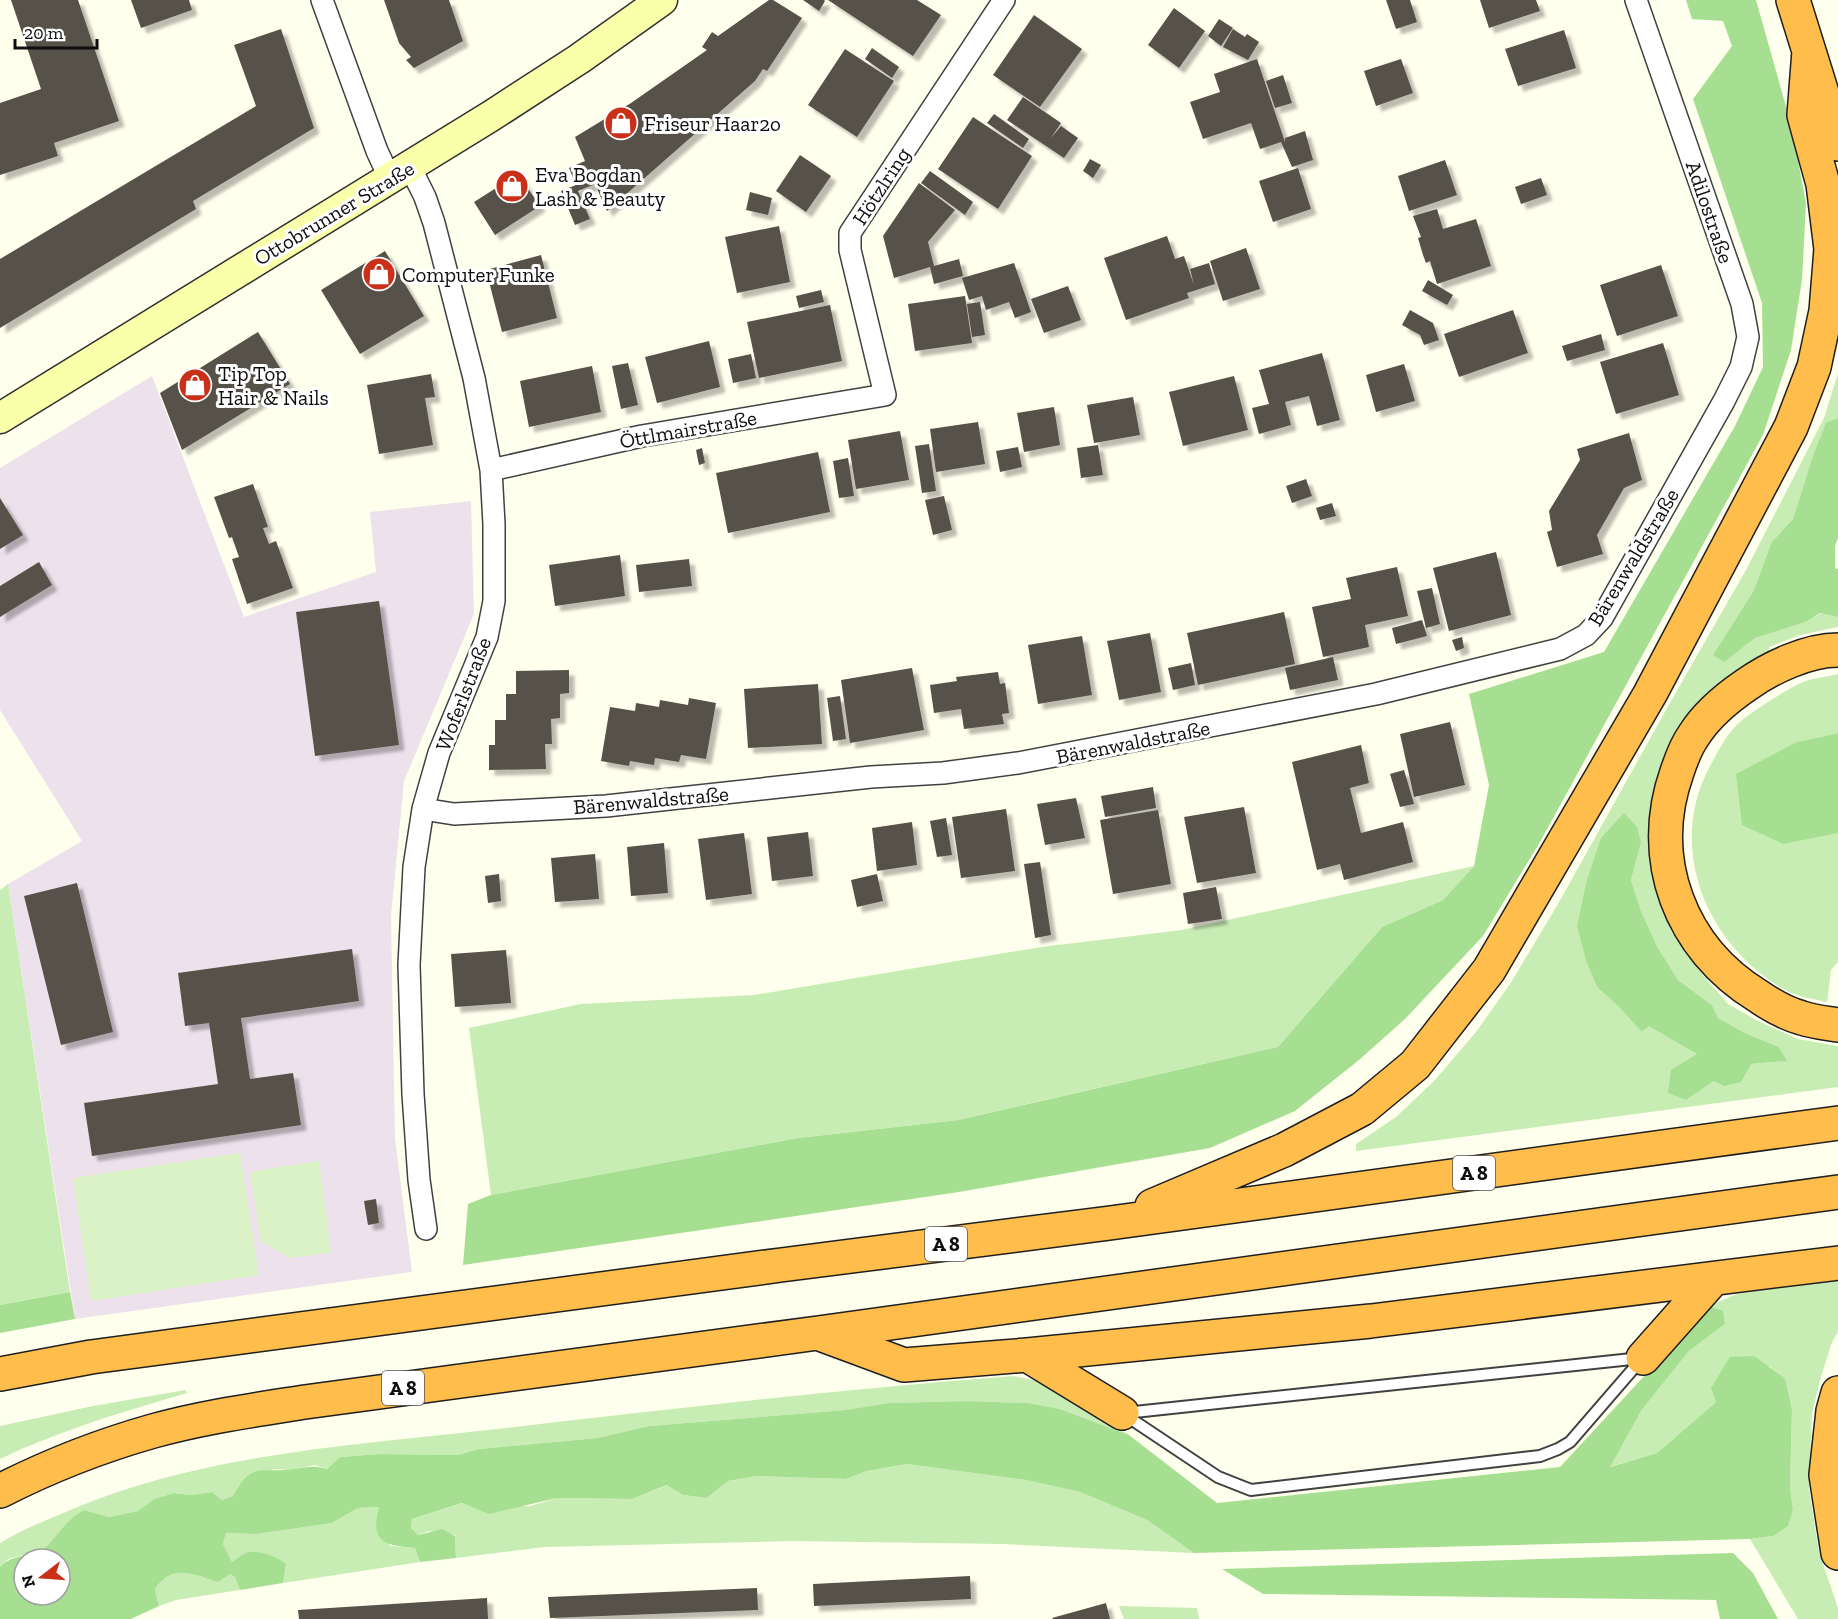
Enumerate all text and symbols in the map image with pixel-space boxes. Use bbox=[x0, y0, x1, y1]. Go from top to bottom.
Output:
scale bar bbox=[15, 12, 98, 50]
text: 20 m bbox=[24, 22, 64, 44]
shop icon: Friseur Haar2o bbox=[603, 105, 639, 141]
place label: Friseur Haar2o bbox=[644, 111, 781, 136]
street label: Hötzlring bbox=[847, 142, 916, 230]
street label: Ottobrunner Straße bbox=[249, 155, 419, 271]
street label: Adilostraße bbox=[1681, 158, 1739, 267]
place label: Eva Bogdan Lash & Beauty bbox=[535, 162, 665, 211]
shop icon: Eva Bogdan Lash & Beauty bbox=[494, 168, 530, 204]
shop icon: Computer Funke bbox=[361, 256, 397, 292]
place label: Computer Funke bbox=[402, 262, 555, 287]
place label: Tip Top Hair & Nails bbox=[218, 361, 329, 410]
shop icon: Tip Top Hair & Nails bbox=[177, 367, 213, 403]
street label: Öttlmairstraße bbox=[617, 405, 759, 453]
street label: Bärenwaldstraße bbox=[1582, 484, 1684, 630]
street label: Woferlstraße bbox=[430, 634, 496, 754]
street label: Bärenwaldstraße bbox=[1054, 715, 1212, 769]
street label: Bärenwaldstraße bbox=[572, 781, 730, 819]
road number: A 8 bbox=[1453, 1156, 1495, 1190]
road number: A 8 bbox=[925, 1227, 967, 1261]
road number: A 8 bbox=[382, 1371, 424, 1405]
north arrow bbox=[12, 1547, 72, 1607]
text: N bbox=[17, 1573, 39, 1590]

